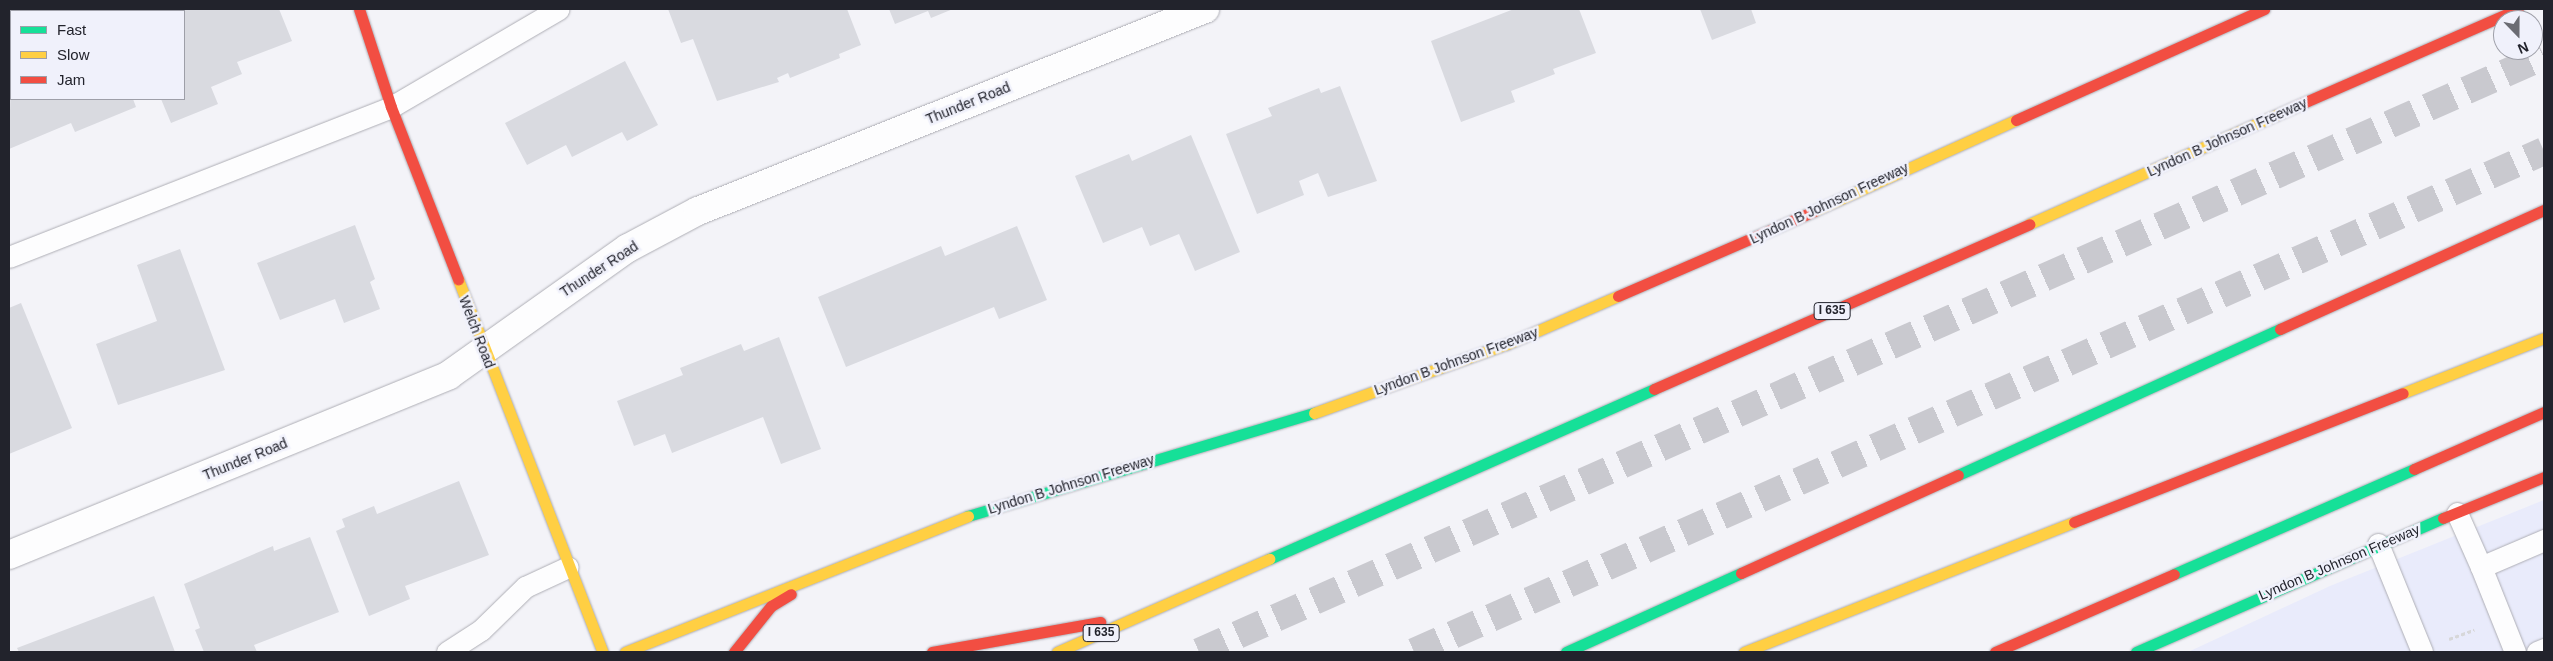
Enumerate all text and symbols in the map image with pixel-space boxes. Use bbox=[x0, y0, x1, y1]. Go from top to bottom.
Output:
legend bbox=[10, 10, 185, 100]
north arrow bbox=[2493, 10, 2543, 60]
text: Fast bbox=[57, 21, 86, 38]
text: N bbox=[2516, 39, 2531, 57]
text: Slow bbox=[57, 46, 90, 63]
text: Jam bbox=[57, 71, 85, 88]
street label: Thunder Road bbox=[923, 78, 1013, 128]
street label: Lyndon B Johnson Freeway bbox=[2145, 94, 2309, 180]
street label: Lyndon B Johnson Freeway bbox=[1747, 159, 1911, 247]
street label: Thunder Road bbox=[557, 238, 641, 300]
street label: Welch Road bbox=[456, 294, 498, 370]
road number: I 635 bbox=[1813, 302, 1851, 321]
street label: Lyndon B Johnson Freeway bbox=[1372, 324, 1540, 398]
street label: Thunder Road bbox=[200, 434, 290, 484]
street label: Lyndon B Johnson Freeway bbox=[986, 451, 1156, 517]
street label: Lyndon B Johnson Freeway bbox=[2256, 520, 2422, 604]
road number: I 635 bbox=[1082, 624, 1120, 642]

